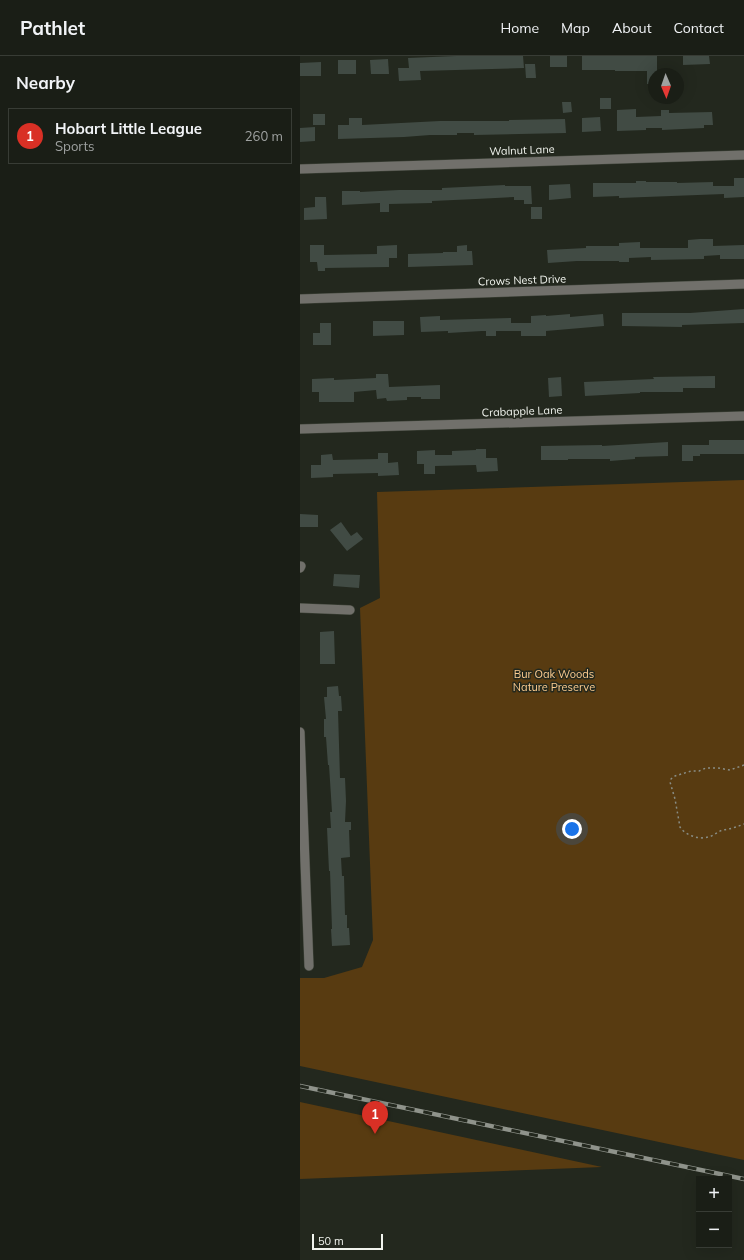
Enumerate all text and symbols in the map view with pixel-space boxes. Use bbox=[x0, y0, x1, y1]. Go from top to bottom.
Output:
text: Pathlet bbox=[20, 16, 85, 40]
text: Home bbox=[500, 19, 539, 37]
text: Map bbox=[561, 19, 590, 37]
text: About bbox=[612, 19, 652, 37]
text: Contact bbox=[674, 19, 724, 37]
north arrow bbox=[648, 68, 684, 104]
text: Nearby bbox=[16, 72, 75, 93]
text: Hobart Little League bbox=[55, 119, 202, 138]
text: 1 bbox=[26, 128, 34, 144]
text: 260 m bbox=[245, 128, 283, 144]
text: Sports bbox=[55, 138, 94, 154]
street label: Walnut Lane bbox=[489, 142, 555, 158]
street label: Crows Nest Drive bbox=[478, 271, 566, 289]
street label: Crabapple Lane bbox=[481, 403, 563, 419]
park label: Bur Oak Woods Nature Preserve bbox=[513, 667, 595, 694]
your location bbox=[562, 819, 582, 839]
pin: 1 bbox=[362, 1101, 388, 1134]
map controls bbox=[696, 1176, 732, 1248]
button: + bbox=[696, 1176, 732, 1212]
button: − bbox=[696, 1212, 732, 1248]
scale bar bbox=[312, 1232, 383, 1251]
text: 50 m bbox=[318, 1234, 344, 1248]

